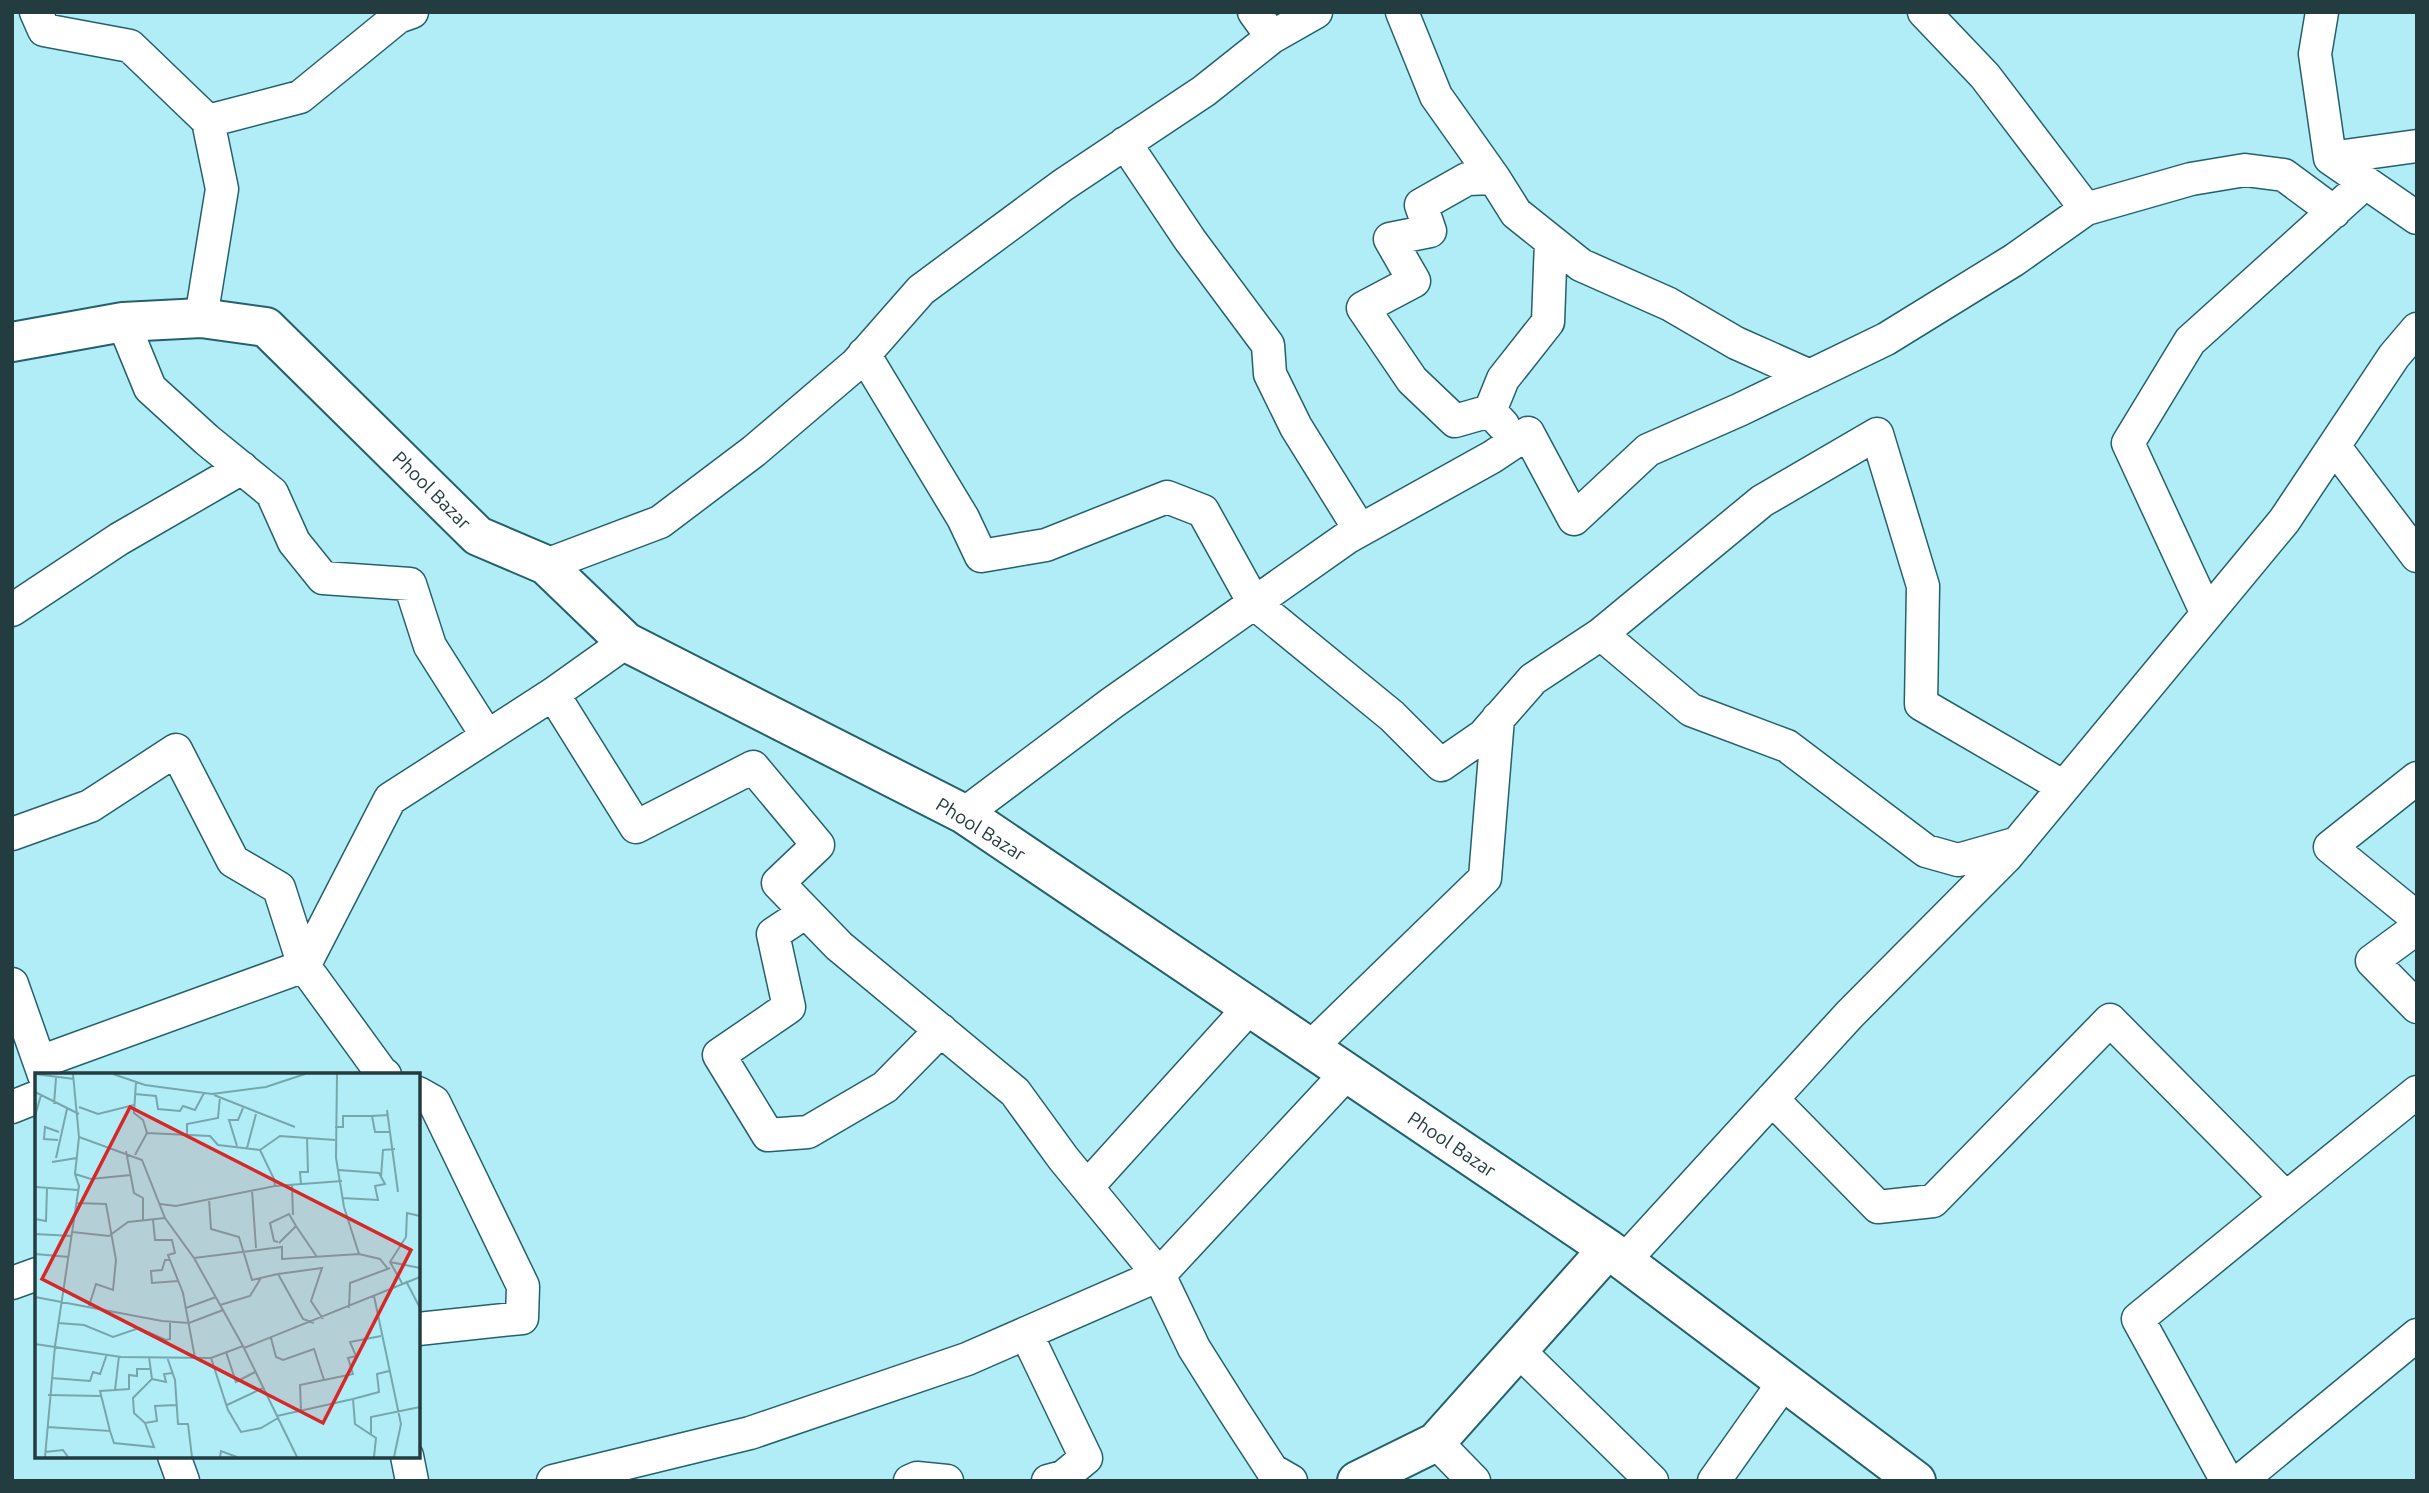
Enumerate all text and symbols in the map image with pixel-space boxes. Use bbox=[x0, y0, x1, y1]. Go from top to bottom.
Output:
street label: Phool Bazar bbox=[388, 446, 476, 534]
street label: Phool Bazar bbox=[932, 793, 1030, 865]
inset map bbox=[35, 1073, 420, 1458]
street label: Phool Bazar bbox=[1404, 1107, 1500, 1181]

